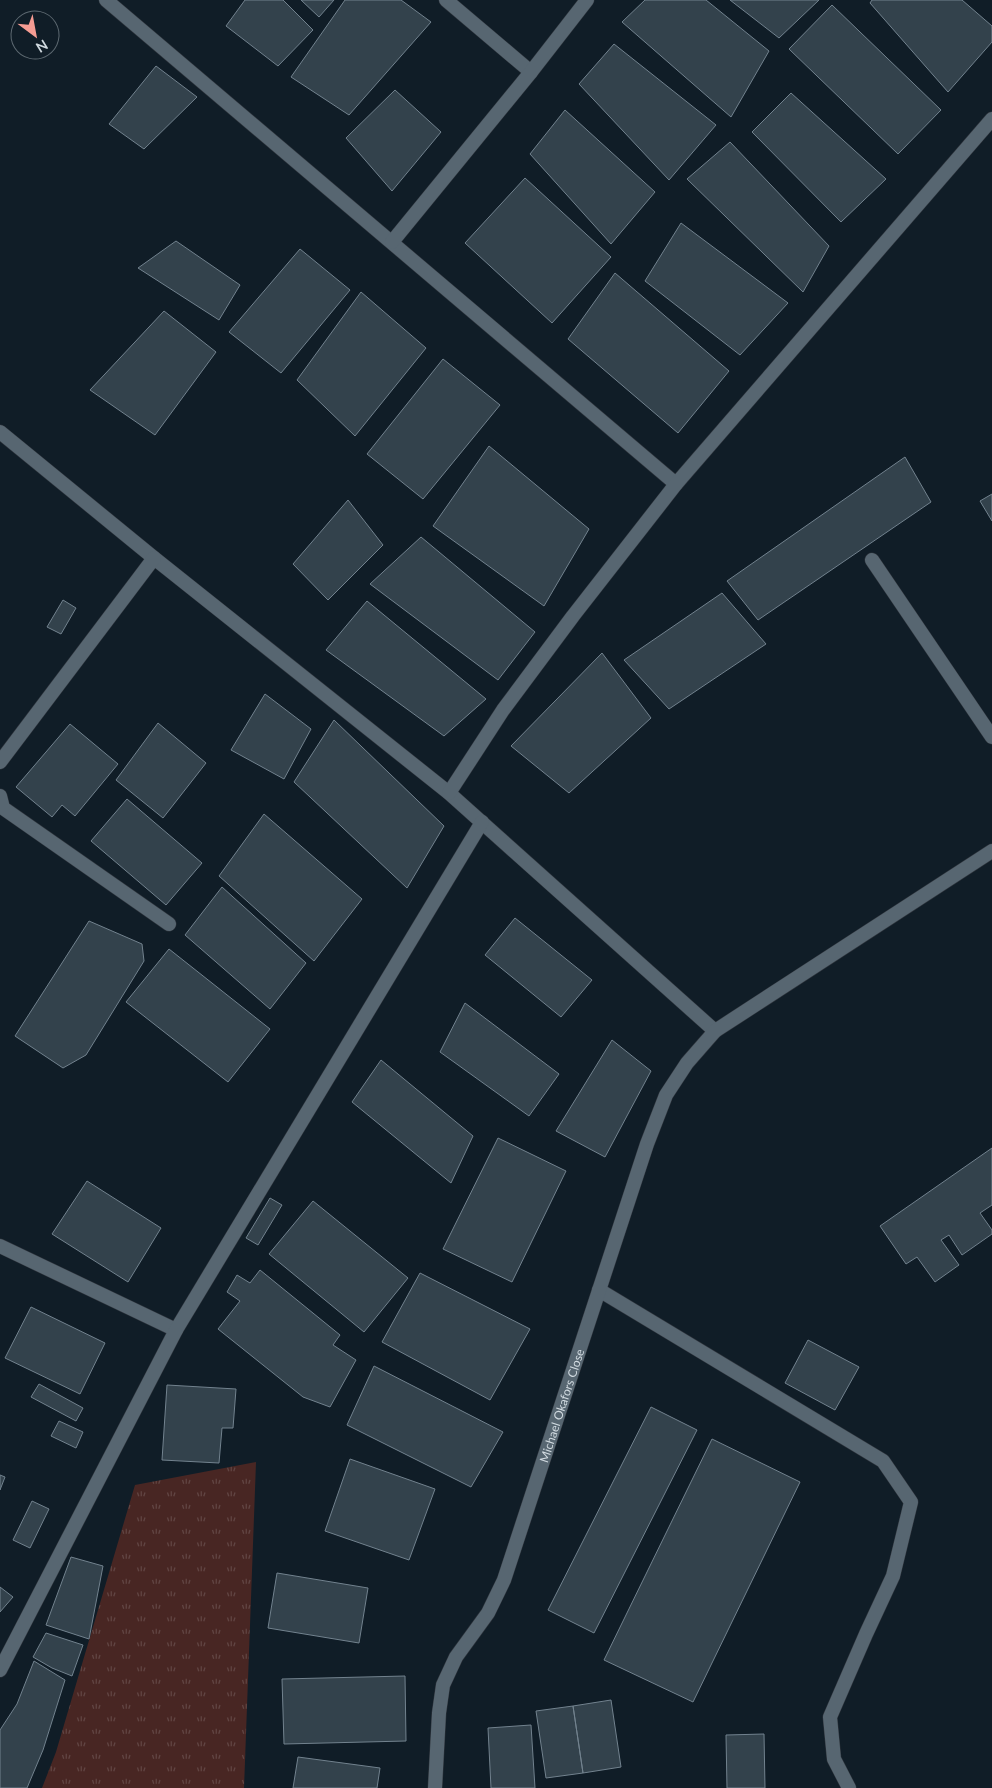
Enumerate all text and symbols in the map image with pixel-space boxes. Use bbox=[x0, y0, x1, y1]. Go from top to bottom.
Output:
north arrow bbox=[10, 10, 60, 60]
text: N bbox=[33, 36, 51, 57]
street label: Michael Okafors Close bbox=[536, 1347, 587, 1464]

